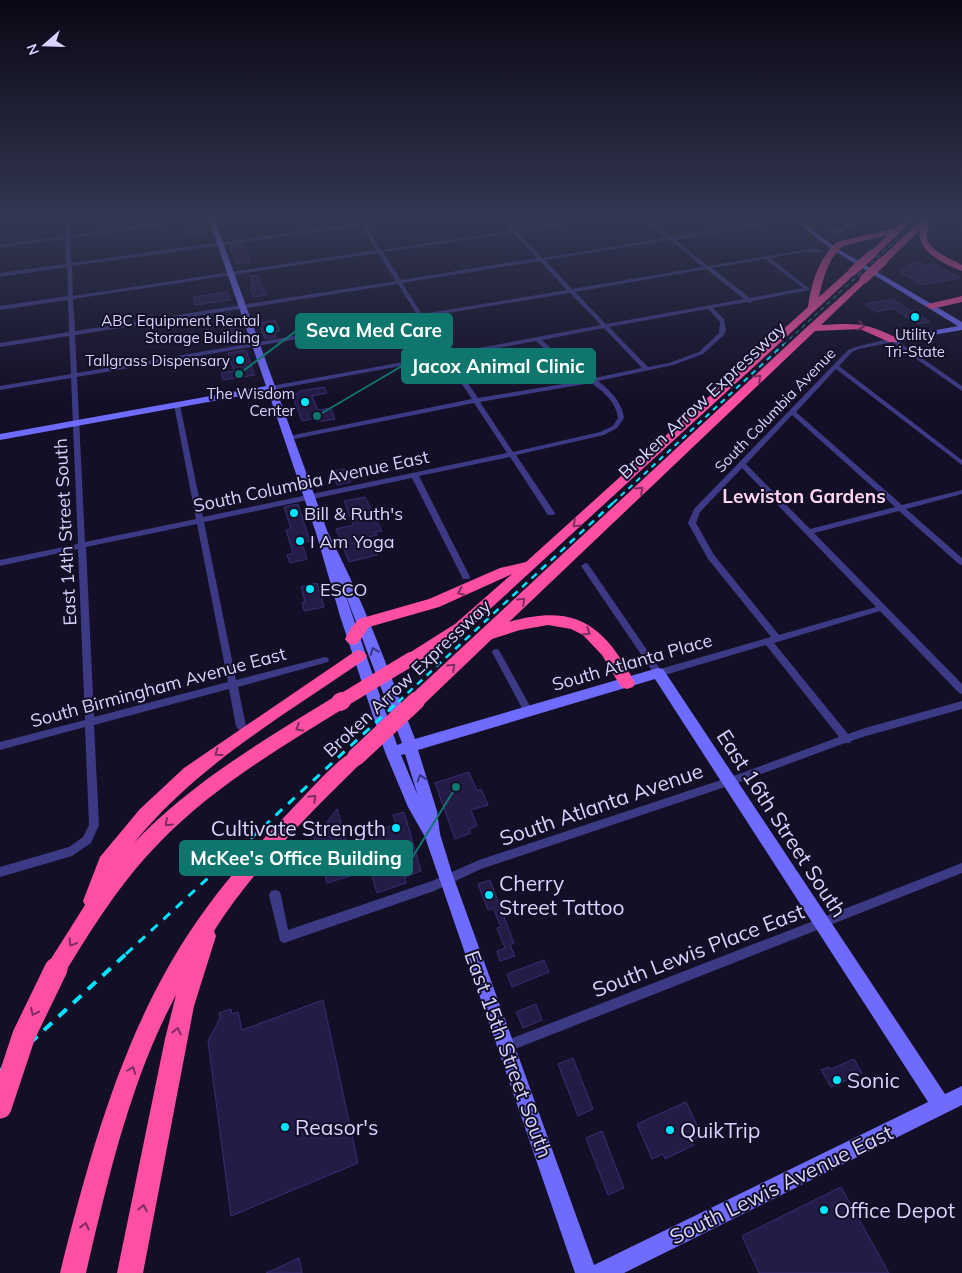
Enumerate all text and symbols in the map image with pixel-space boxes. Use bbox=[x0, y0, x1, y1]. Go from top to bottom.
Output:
north arrow bbox=[20, 20, 70, 70]
text: N bbox=[23, 41, 43, 57]
place label: ABC Equipment Rental Storage Building bbox=[101, 311, 260, 347]
marker: Utility Tri-State bbox=[909, 311, 921, 323]
callout: Seva Med Care bbox=[296, 314, 452, 348]
street label: Broken Arrow Expressway bbox=[614, 316, 791, 484]
text: Seva Med Care bbox=[306, 318, 442, 342]
one-way arrow bbox=[857, 321, 866, 331]
marker: ABC Equipment Rental Storage Building bbox=[264, 323, 276, 335]
place label: Utility Tri-State bbox=[885, 325, 945, 361]
street label: South Columbia Avenue bbox=[711, 344, 839, 476]
callout: Jacox Animal Clinic bbox=[402, 349, 595, 383]
place label: Tallgrass Dispensary bbox=[85, 351, 230, 370]
marker: Tallgrass Dispensary bbox=[234, 354, 246, 366]
text: Jacox Animal Clinic bbox=[411, 354, 585, 378]
one-way arrow bbox=[753, 375, 762, 384]
place label: The Wisdom Center bbox=[207, 384, 296, 420]
marker: The Wisdom Center bbox=[299, 396, 311, 408]
street label: East 14th Street South bbox=[49, 438, 81, 626]
street label: South Columbia Avenue East bbox=[191, 445, 431, 517]
district label: Lewiston Gardens bbox=[722, 484, 886, 508]
one-way arrow bbox=[635, 487, 644, 496]
place label: Bill & Ruth's bbox=[304, 502, 403, 525]
marker: Bill & Ruth's bbox=[288, 507, 300, 519]
one-way arrow bbox=[573, 518, 582, 527]
place label: I Am Yoga bbox=[310, 530, 395, 553]
marker: I Am Yoga bbox=[294, 535, 306, 547]
place label: ESCO bbox=[320, 578, 367, 601]
marker: ESCO bbox=[304, 583, 316, 595]
one-way arrow bbox=[457, 586, 466, 597]
street label: Broken Arrow Expressway bbox=[319, 594, 496, 762]
one-way arrow bbox=[516, 598, 525, 607]
one-way arrow bbox=[582, 625, 591, 635]
street label: South Atlanta Place bbox=[549, 628, 715, 696]
street label: South Birmingham Avenue East bbox=[28, 642, 288, 732]
one-way arrow bbox=[370, 647, 381, 656]
one-way arrow bbox=[447, 664, 456, 673]
one-way arrow bbox=[295, 721, 304, 731]
street label: East 16th Street South bbox=[712, 724, 852, 922]
one-way arrow bbox=[215, 747, 224, 755]
street label: South Atlanta Avenue bbox=[496, 757, 706, 851]
one-way arrow bbox=[416, 775, 426, 783]
one-way arrow bbox=[307, 795, 316, 804]
place label: Cultivate Strength bbox=[211, 815, 386, 841]
one-way arrow bbox=[164, 817, 173, 826]
marker: Cultivate Strength bbox=[390, 822, 402, 834]
callout: McKee's Office Building bbox=[180, 841, 412, 875]
text: McKee's Office Building bbox=[190, 846, 402, 870]
place label: Cherry Street Tattoo bbox=[499, 870, 625, 920]
marker: Cherry Street Tattoo bbox=[483, 889, 495, 901]
street label: South Lewis Place East bbox=[588, 898, 808, 1002]
one-way arrow bbox=[68, 938, 78, 947]
street label: East 15th Street South bbox=[459, 947, 559, 1161]
one-way arrow bbox=[30, 1007, 41, 1016]
one-way arrow bbox=[171, 1027, 182, 1036]
one-way arrow bbox=[126, 1066, 136, 1075]
place label: Sonic bbox=[847, 1067, 900, 1093]
marker: Sonic bbox=[831, 1074, 843, 1086]
place label: Reasor's bbox=[295, 1114, 378, 1140]
place label: QuikTrip bbox=[680, 1117, 760, 1143]
street label: South Lewis Avenue East bbox=[665, 1119, 897, 1249]
marker: Reasor's bbox=[279, 1121, 291, 1133]
marker: QuikTrip bbox=[664, 1124, 676, 1136]
place label: Office Depot bbox=[834, 1197, 955, 1223]
one-way arrow bbox=[137, 1204, 147, 1212]
marker: Office Depot bbox=[818, 1204, 830, 1216]
one-way arrow bbox=[79, 1221, 90, 1230]

